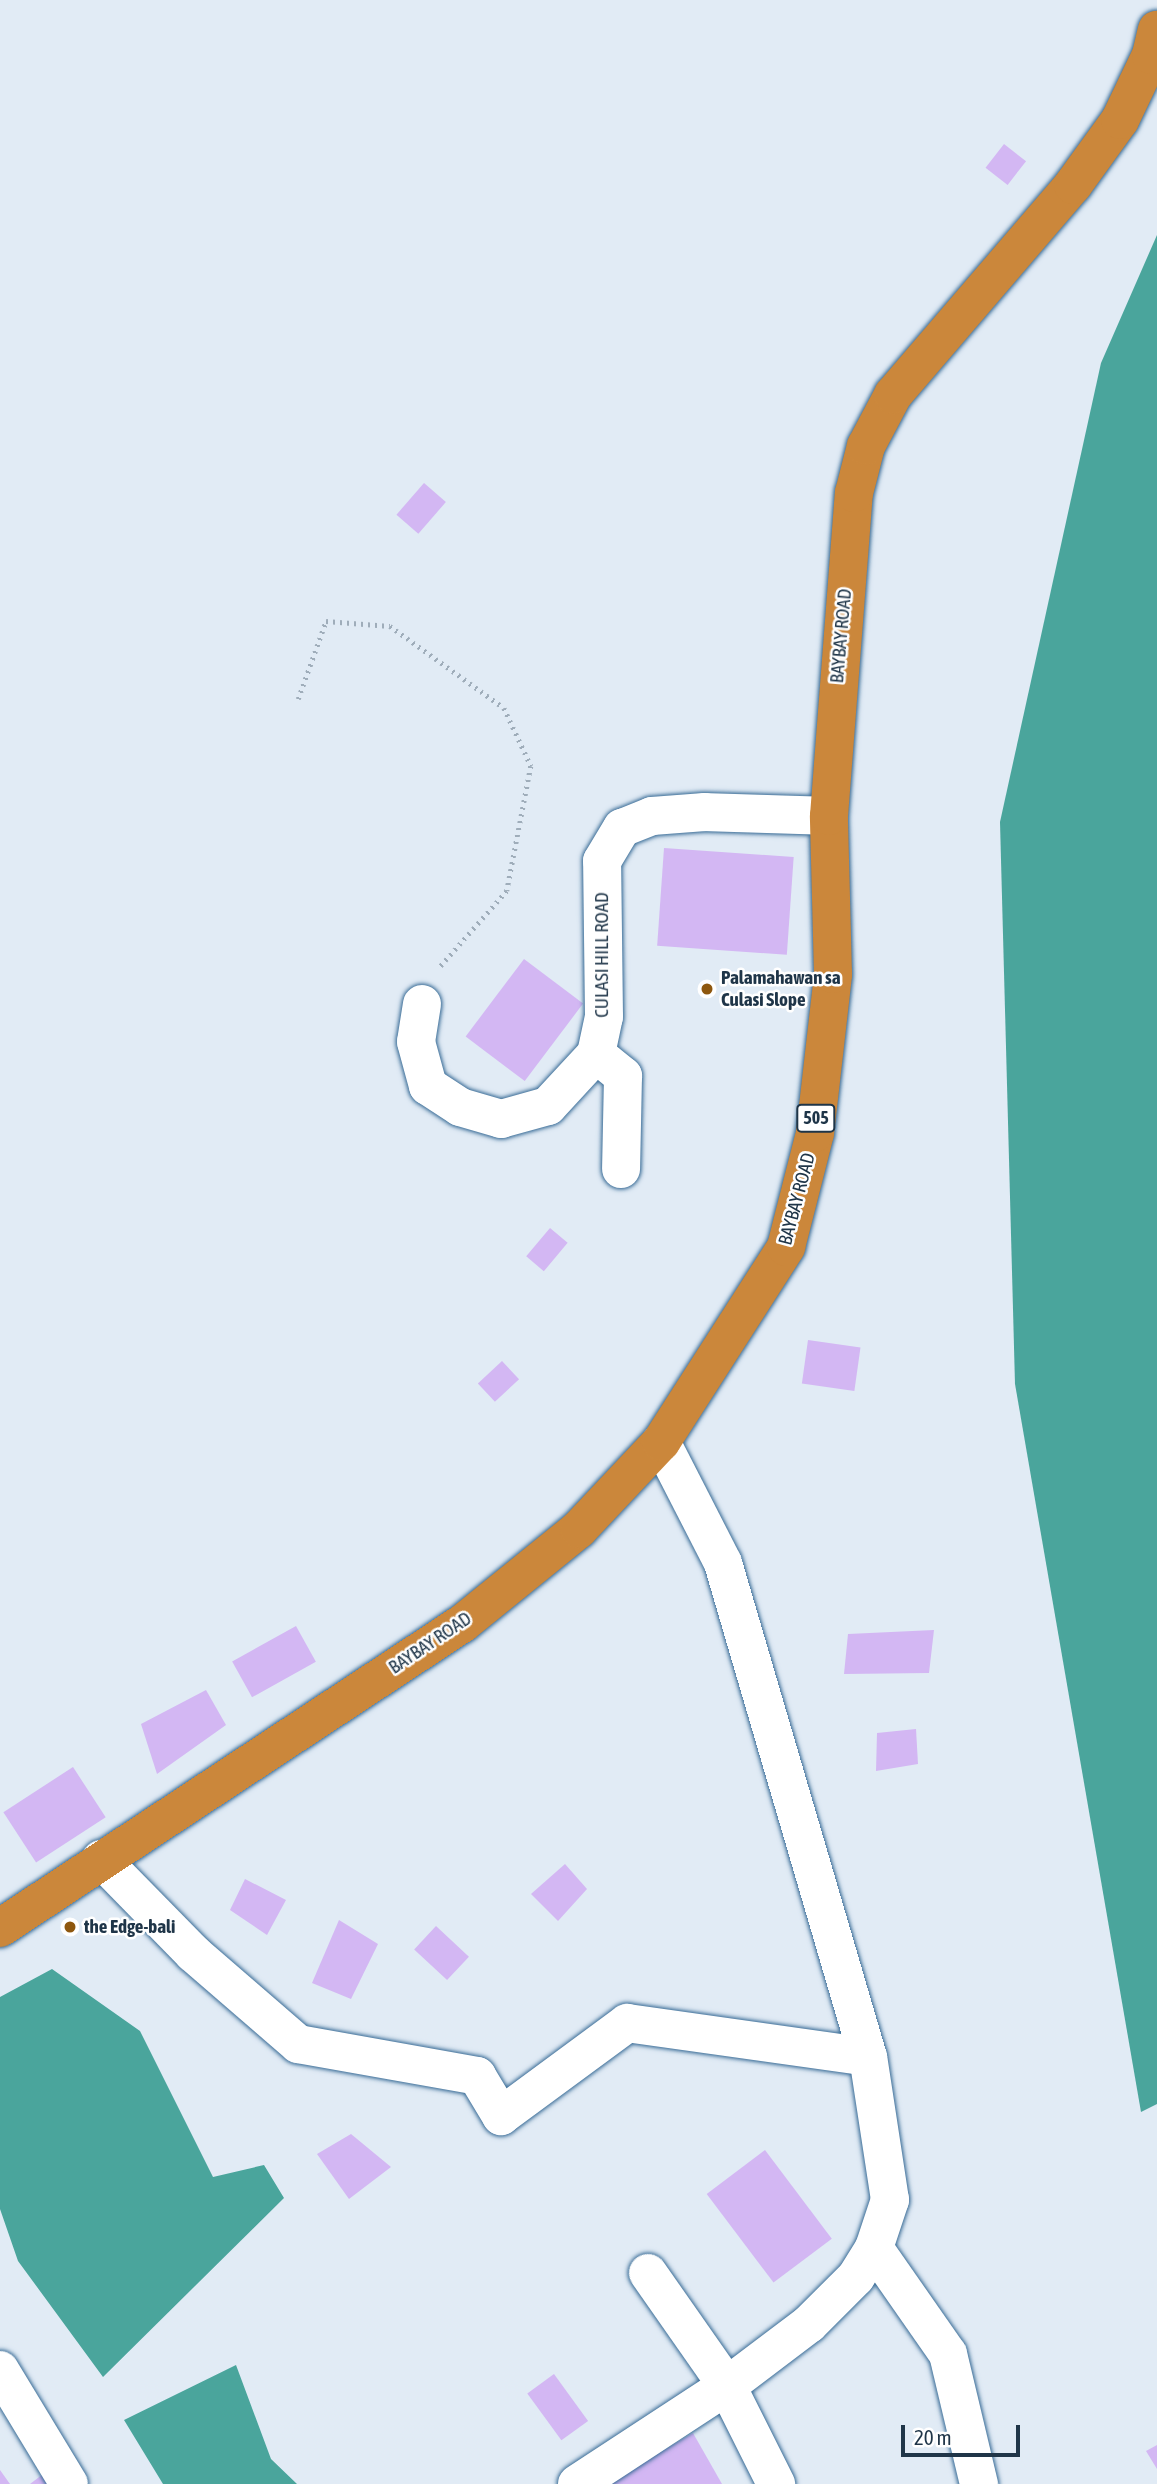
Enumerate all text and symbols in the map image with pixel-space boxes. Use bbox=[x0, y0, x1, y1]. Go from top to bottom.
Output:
street label: BAYBAY ROAD bbox=[826, 588, 856, 684]
street label: CULASI HILL ROAD bbox=[591, 892, 613, 1018]
place label: Palamahawan sa Culasi Slope bbox=[721, 967, 841, 1011]
marker: Palamahawan sa Culasi Slope bbox=[699, 981, 715, 997]
road number: 505 bbox=[795, 1104, 837, 1133]
street label: BAYBAY ROAD bbox=[774, 1150, 820, 1248]
street label: BAYBAY ROAD bbox=[384, 1607, 476, 1679]
place label: the Edge-bali bbox=[84, 1916, 175, 1938]
marker: the Edge-bali bbox=[62, 1919, 78, 1935]
scale bar bbox=[905, 2410, 1024, 2454]
text: 20 m bbox=[914, 2425, 952, 2449]

